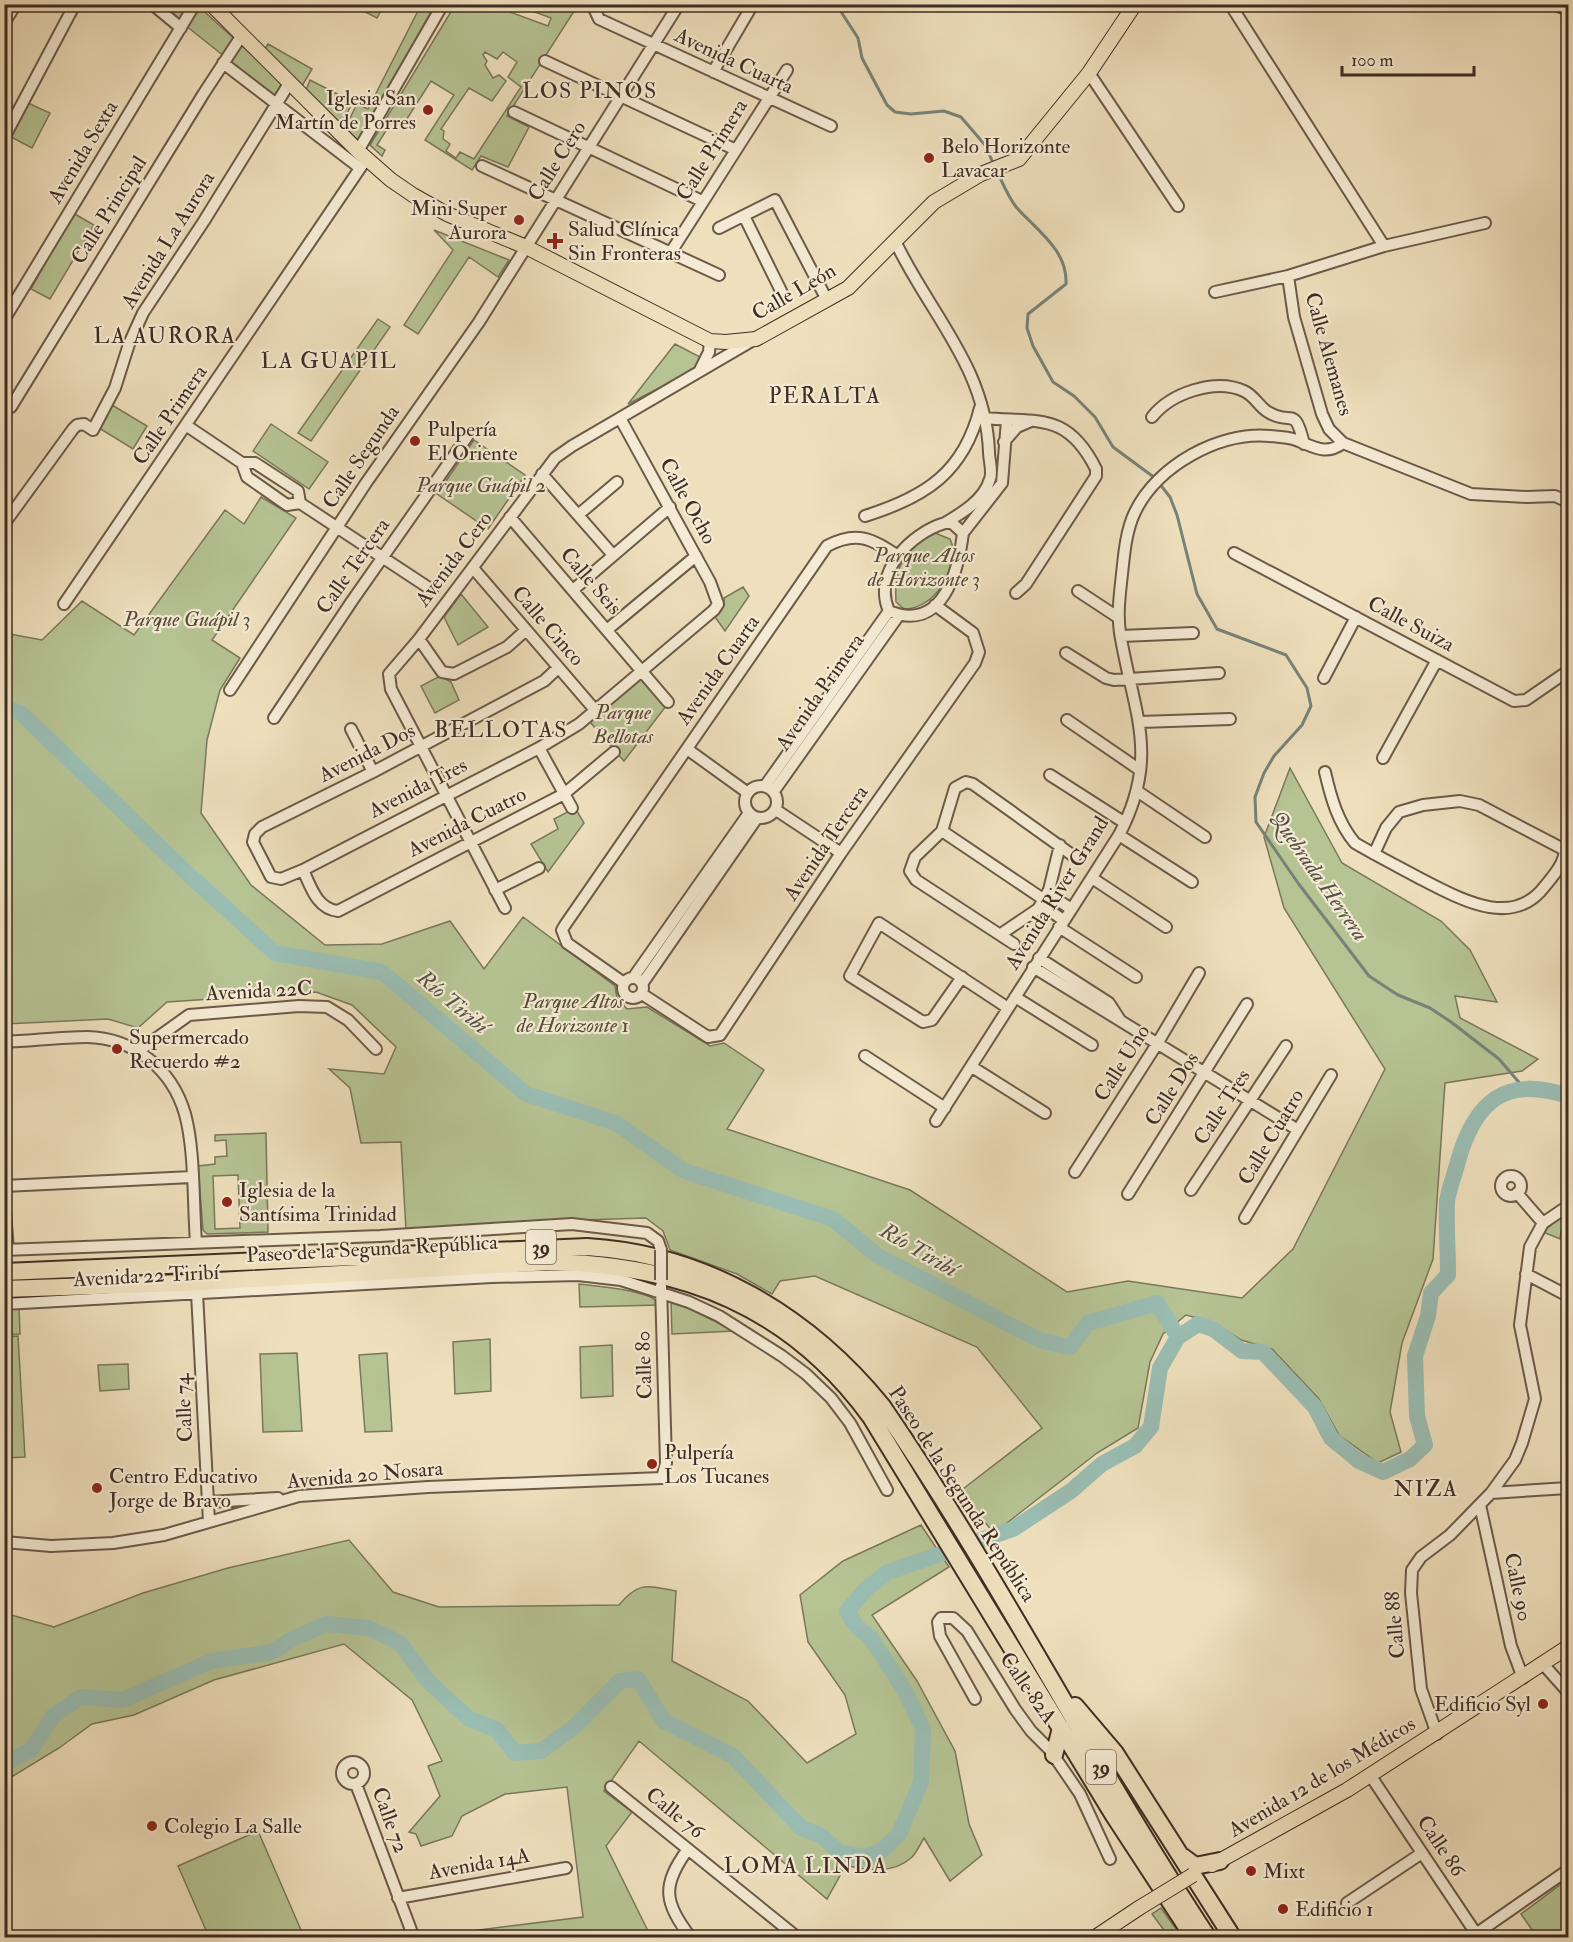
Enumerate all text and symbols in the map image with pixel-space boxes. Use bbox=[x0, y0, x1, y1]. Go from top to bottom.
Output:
street label: Avenida Cuarta bbox=[669, 21, 798, 100]
scale bar bbox=[1342, 39, 1474, 77]
text: 100 m bbox=[1351, 49, 1394, 72]
district label: LOS PINOS bbox=[522, 77, 658, 105]
place label: Iglesia San Martín de Porres bbox=[275, 85, 416, 136]
street label: Calle Primera bbox=[670, 94, 754, 206]
street label: Avenida Sexta bbox=[41, 95, 124, 209]
marker: Iglesia San Martín de Porres bbox=[421, 103, 435, 117]
street label: Calle Cero bbox=[522, 116, 592, 206]
place label: Belo Horizonte Lavacar bbox=[941, 133, 1071, 184]
street label: Calle Principal bbox=[65, 150, 153, 269]
marker: Belo Horizonte Lavacar bbox=[922, 151, 936, 165]
street label: Avenida La Aurora bbox=[114, 166, 221, 315]
place label: Mini Super Aurora bbox=[411, 195, 507, 246]
marker: Mini Super Aurora bbox=[512, 213, 526, 227]
place label: Salud Clínica Sin Fronteras bbox=[568, 216, 681, 267]
marker: Salud Clínica Sin Fronteras bbox=[546, 232, 564, 250]
street label: Calle León bbox=[747, 257, 841, 327]
street label: Calle Alemanes bbox=[1299, 289, 1359, 419]
district label: LA AURORA bbox=[93, 322, 237, 350]
district label: LA GUAPIL bbox=[261, 347, 397, 375]
street label: Calle Primera bbox=[127, 360, 213, 470]
district label: PERALTA bbox=[768, 382, 882, 410]
street label: Calle Segunda bbox=[316, 400, 406, 514]
place label: Pulpería El Oriente bbox=[427, 416, 518, 467]
marker: Pulpería El Oriente bbox=[408, 434, 422, 448]
street label: Calle Ocho bbox=[653, 453, 723, 549]
park label: Parque Guápil 2 bbox=[415, 472, 546, 499]
street label: Avenida Cero bbox=[409, 506, 499, 613]
street label: Calle Tercera bbox=[310, 513, 396, 619]
street label: Calle Seis bbox=[554, 542, 628, 620]
park label: Parque Altos de Horizonte 3 bbox=[867, 542, 980, 593]
street label: Calle Cinco bbox=[506, 580, 590, 672]
street label: Calle Suiza bbox=[1363, 590, 1459, 658]
park label: Parque Guápil 3 bbox=[122, 606, 251, 633]
street label: Avenida Cuarta bbox=[670, 609, 766, 731]
street label: Avenida Primera bbox=[769, 628, 871, 757]
park label: Parque Bellotas bbox=[592, 699, 654, 750]
district label: BELLOTAS bbox=[434, 716, 568, 744]
street label: Avenida Dos bbox=[313, 717, 420, 789]
street label: Avenida Tres bbox=[363, 752, 472, 825]
street label: Avenida Tercera bbox=[777, 780, 875, 907]
street label: Avenida Cuatro bbox=[402, 781, 531, 864]
water label: Quebrada Herrera bbox=[1264, 805, 1374, 947]
street label: Avenida River Grand bbox=[998, 811, 1115, 976]
water label: Río Tiribí bbox=[411, 963, 498, 1043]
street label: Avenida 22C bbox=[204, 975, 313, 1007]
park label: Parque Altos de Horizonte 1 bbox=[516, 988, 629, 1039]
street label: Calle Uno bbox=[1088, 1019, 1156, 1107]
place label: Supermercado Recuerdo #2 bbox=[129, 1024, 249, 1075]
marker: Supermercado Recuerdo #2 bbox=[110, 1042, 124, 1056]
street label: Calle Dos bbox=[1139, 1047, 1205, 1131]
street label: Calle Tres bbox=[1188, 1064, 1256, 1150]
street label: Calle Cuatro bbox=[1232, 1084, 1310, 1190]
place label: Iglesia de la Santísima Trinidad bbox=[239, 1177, 398, 1228]
marker: Iglesia de la Santísima Trinidad bbox=[220, 1195, 234, 1209]
water label: Río Tiribí bbox=[874, 1216, 966, 1285]
street label: Paseo de la Segunda República bbox=[245, 1229, 499, 1269]
road number: 39 bbox=[526, 1230, 556, 1264]
street label: Avenida 22 Tiribí bbox=[71, 1259, 221, 1293]
street label: Calle 80 bbox=[629, 1330, 659, 1400]
street label: Calle 74 bbox=[169, 1372, 199, 1443]
street label: Paseo de la Segunda República bbox=[882, 1381, 1042, 1607]
place label: Pulpería Los Tucanes bbox=[664, 1439, 769, 1490]
street label: Avenida 20 Nosara bbox=[285, 1455, 445, 1495]
marker: Pulpería Los Tucanes bbox=[645, 1457, 659, 1471]
place label: Centro Educativo Jorge de Bravo bbox=[108, 1463, 258, 1514]
district label: NIZA bbox=[1393, 1475, 1459, 1503]
marker: Centro Educativo Jorge de Bravo bbox=[90, 1481, 104, 1495]
street label: Calle 90 bbox=[1498, 1550, 1538, 1624]
street label: Calle 88 bbox=[1379, 1590, 1411, 1660]
street label: Calle 82A bbox=[994, 1647, 1062, 1729]
place label: Edificio Syl bbox=[1434, 1691, 1532, 1718]
marker: Edificio Syl bbox=[1536, 1697, 1550, 1711]
street label: Avenida 12 de los Médicos bbox=[1223, 1710, 1420, 1844]
road number: 39 bbox=[1086, 1750, 1116, 1784]
street label: Calle 76 bbox=[640, 1781, 711, 1846]
street label: Calle 72 bbox=[366, 1783, 414, 1857]
street label: Calle 86 bbox=[1411, 1810, 1472, 1883]
place label: Colegio La Salle bbox=[164, 1813, 302, 1840]
marker: Colegio La Salle bbox=[145, 1819, 159, 1833]
street label: Avenida 14A bbox=[425, 1842, 532, 1886]
district label: LOMA LINDA bbox=[724, 1852, 888, 1880]
place label: Mixt bbox=[1263, 1858, 1305, 1885]
marker: Mixt bbox=[1244, 1864, 1258, 1878]
place label: Edificio 1 bbox=[1295, 1896, 1374, 1923]
marker: Edificio 1 bbox=[1276, 1902, 1290, 1916]

